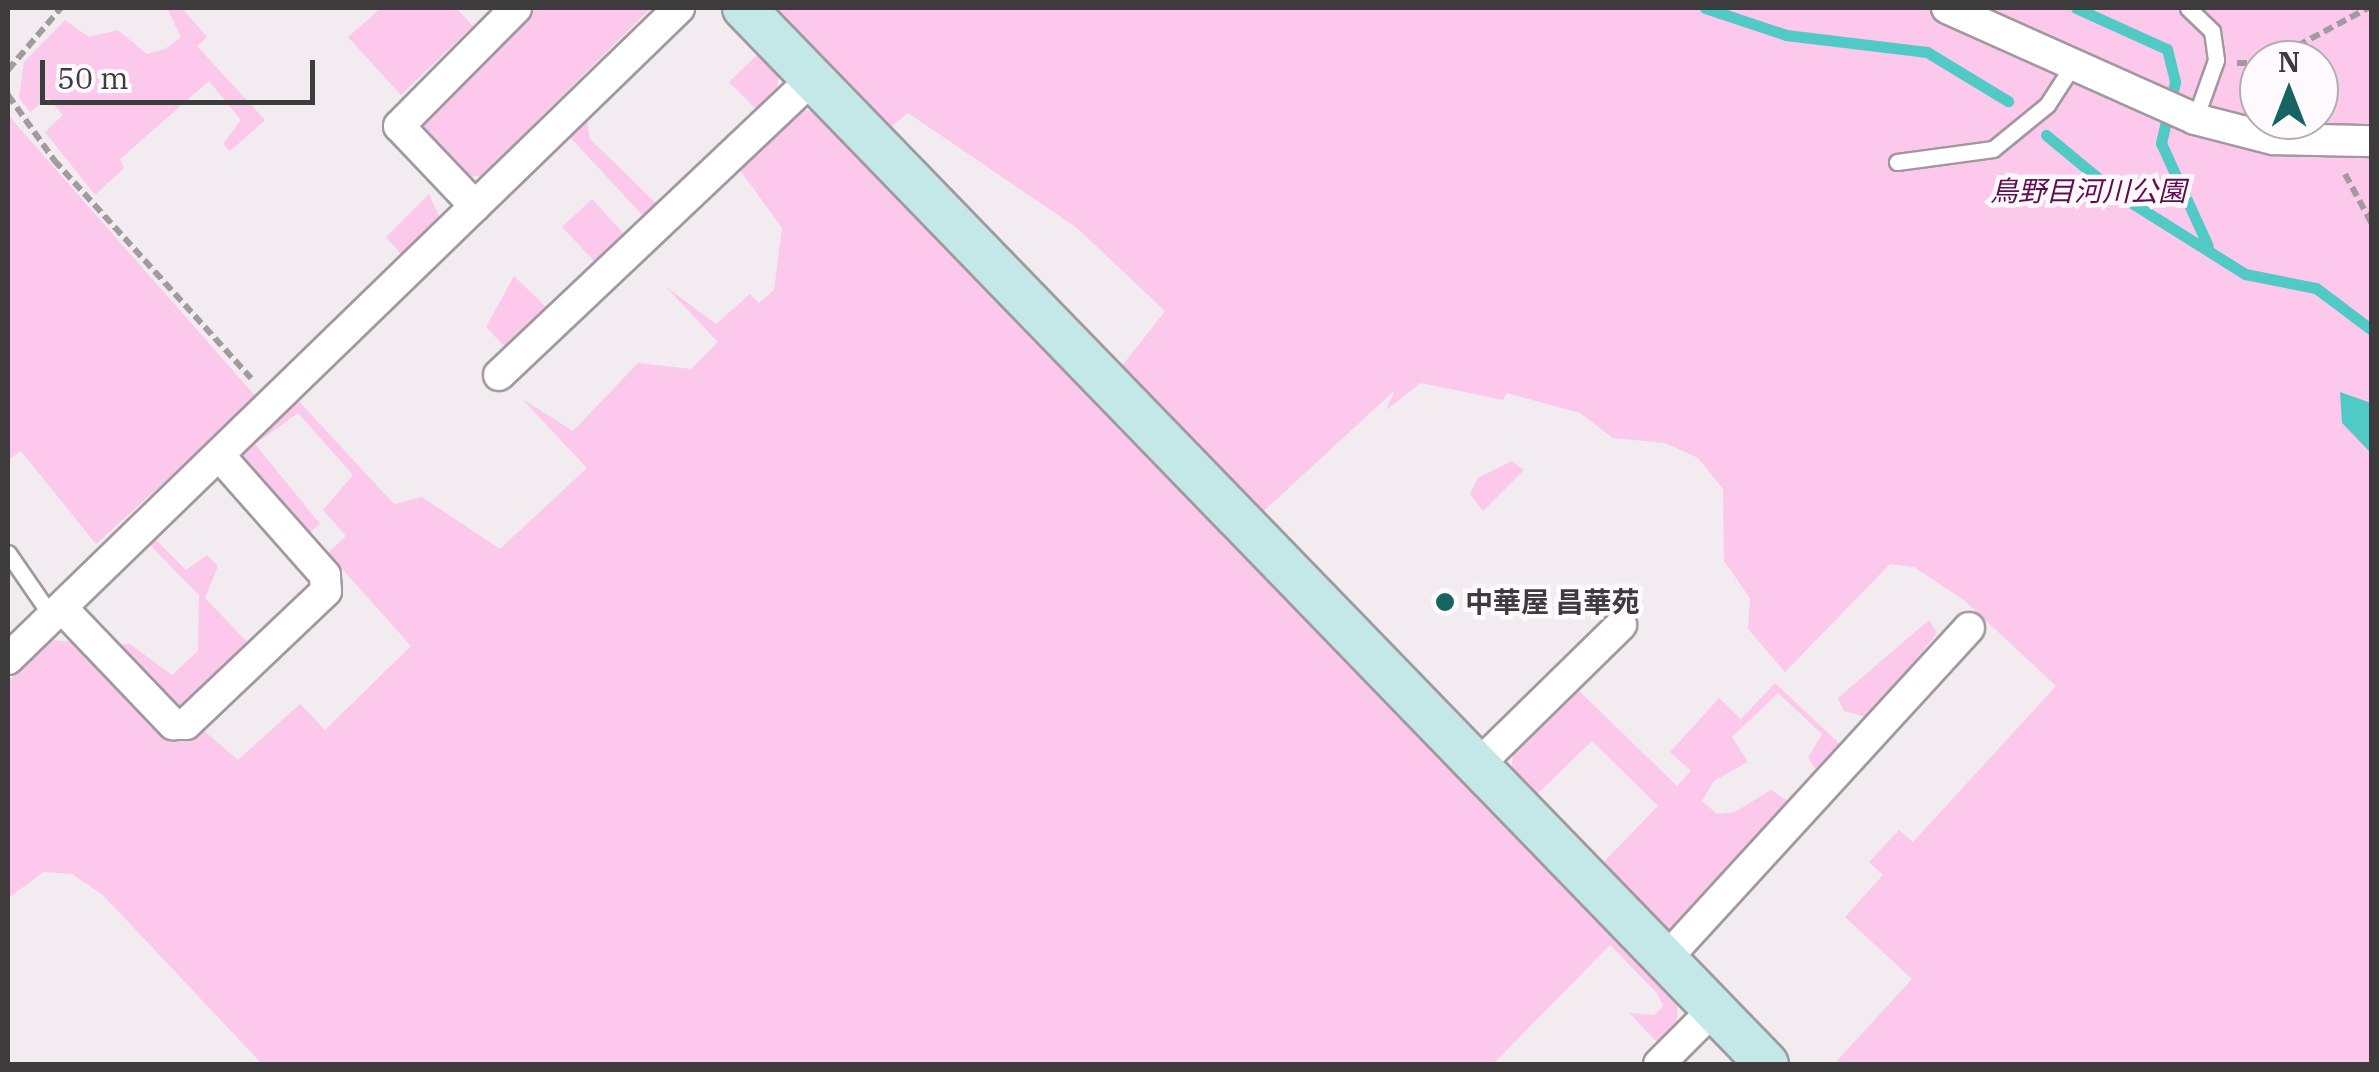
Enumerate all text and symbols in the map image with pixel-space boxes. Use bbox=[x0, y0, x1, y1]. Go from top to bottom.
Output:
scale bar bbox=[45, 40, 320, 102]
north arrow bbox=[2239, 40, 2339, 140]
text: N bbox=[2278, 43, 2300, 80]
text: 50 m bbox=[57, 58, 129, 97]
park label: 鳥野目河川公園 bbox=[1990, 174, 2186, 208]
place label: 中華屋 昌華苑 bbox=[1465, 585, 1639, 619]
marker: 中華屋 昌華苑 bbox=[1434, 591, 1456, 613]

